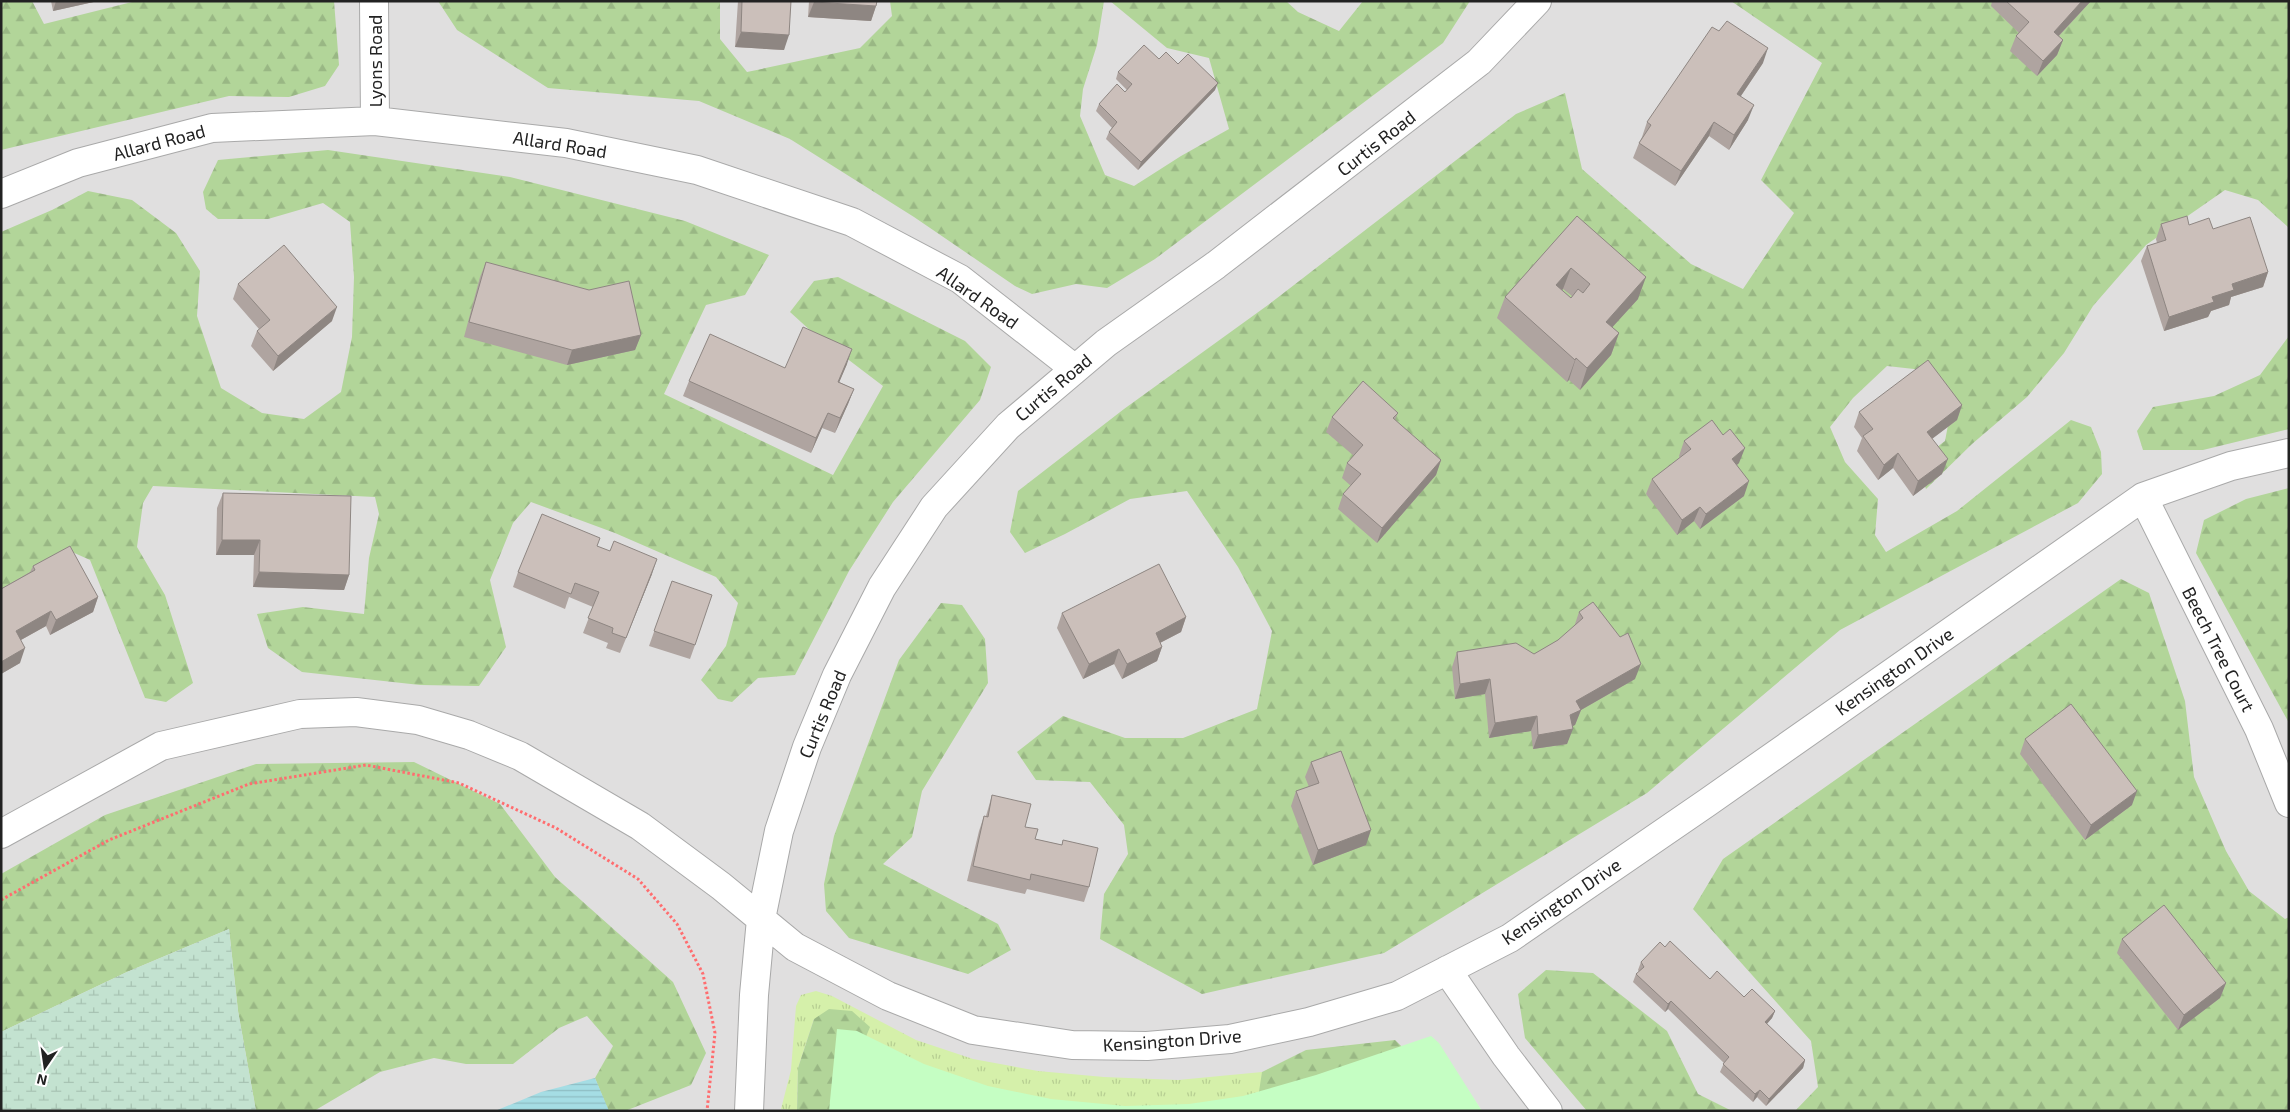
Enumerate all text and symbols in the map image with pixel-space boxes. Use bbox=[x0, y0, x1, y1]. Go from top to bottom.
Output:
street label: Lyons Road bbox=[364, 15, 386, 107]
street label: Curtis Road bbox=[1332, 105, 1420, 181]
street label: Allard Road bbox=[110, 119, 208, 165]
street label: Allard Road bbox=[512, 126, 608, 162]
street label: Allard Road bbox=[933, 261, 1023, 333]
street label: Curtis Road bbox=[1010, 348, 1096, 426]
street label: Beech Tree Court bbox=[2178, 583, 2260, 715]
street label: Kensington Drive bbox=[1831, 622, 1957, 720]
street label: Curtis Road bbox=[794, 667, 850, 761]
street label: Kensington Drive bbox=[1497, 853, 1625, 949]
street label: Kensington Drive bbox=[1102, 1024, 1242, 1056]
north arrow bbox=[20, 1042, 70, 1092]
text: N bbox=[35, 1071, 49, 1090]

